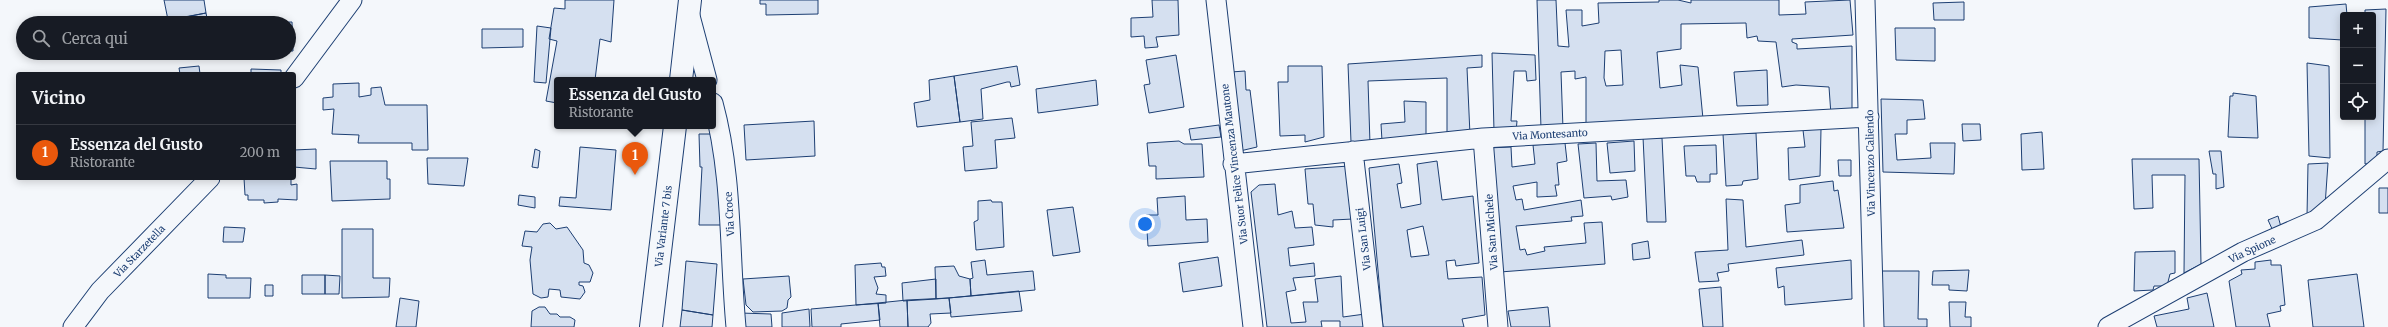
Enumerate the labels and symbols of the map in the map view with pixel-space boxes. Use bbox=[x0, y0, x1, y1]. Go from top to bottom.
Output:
street label: Via Suor Felice Vincenza Mautone bbox=[1218, 83, 1251, 246]
street label: Via Vincenzo Caliendo bbox=[1863, 109, 1878, 217]
street label: Via Montesanto bbox=[1511, 126, 1588, 143]
pin: 1 bbox=[622, 142, 648, 175]
street label: Via Variante 7 bis bbox=[652, 184, 675, 269]
street label: Via Croce bbox=[722, 191, 737, 238]
street label: Via San Michele bbox=[1482, 194, 1501, 271]
street label: Via San Luigi bbox=[1353, 207, 1374, 272]
your location bbox=[1135, 214, 1155, 234]
street label: Via Starzetella bbox=[110, 222, 168, 281]
street label: Via Spione bbox=[2226, 233, 2278, 266]

